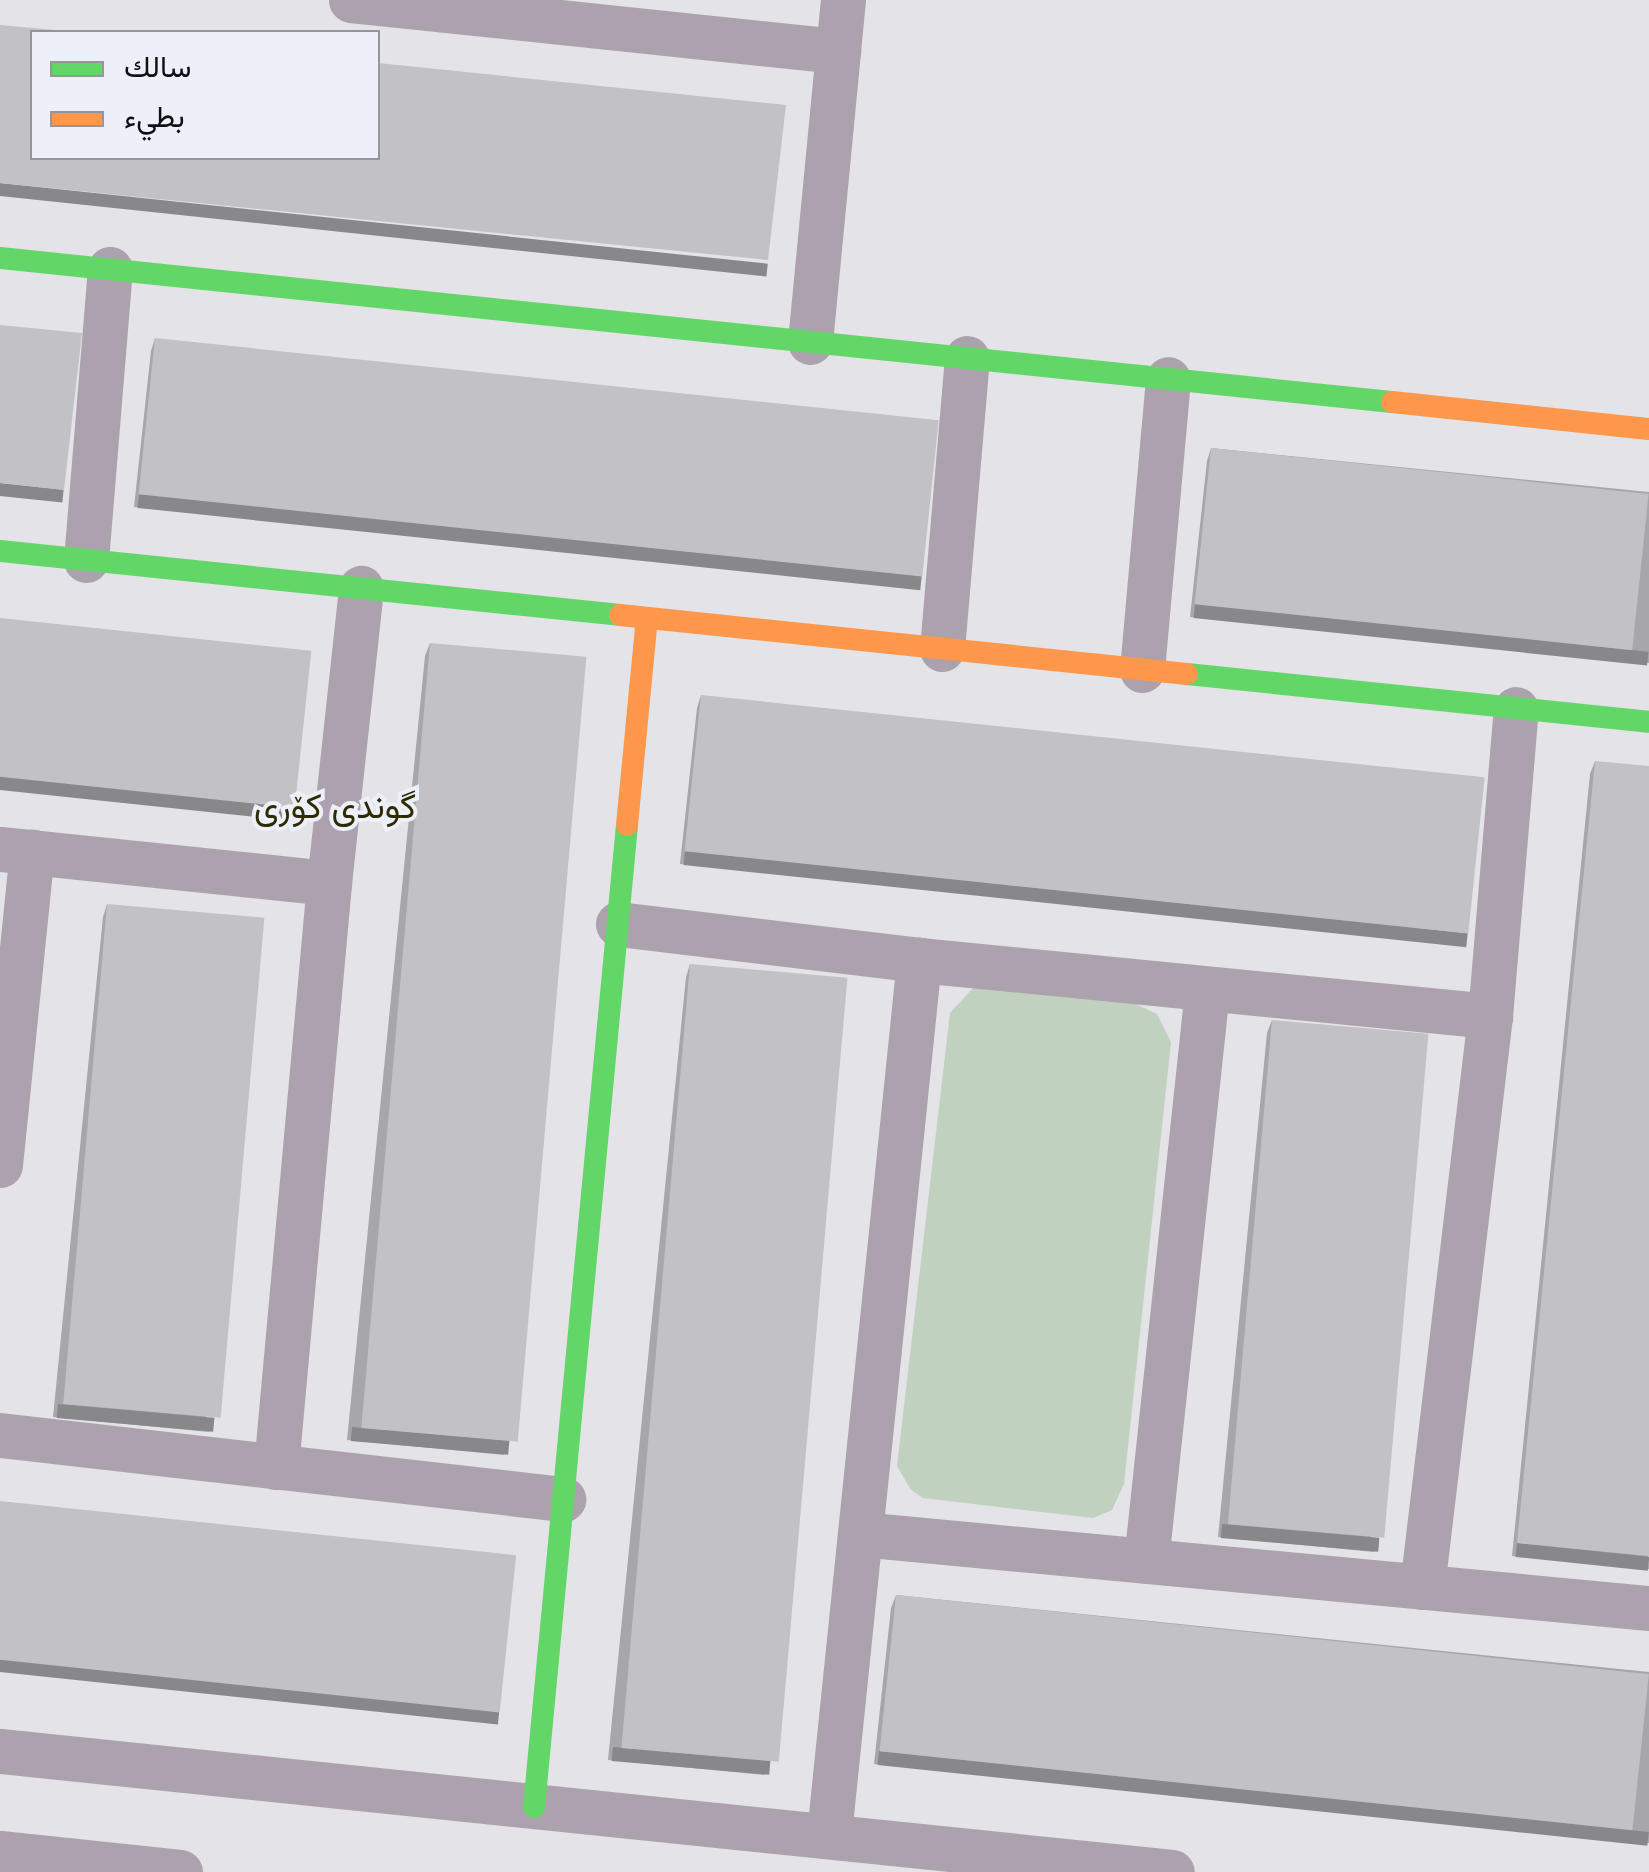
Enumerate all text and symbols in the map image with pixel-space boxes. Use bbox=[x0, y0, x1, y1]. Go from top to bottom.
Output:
legend bbox=[30, 30, 380, 160]
text: سالك bbox=[124, 50, 191, 83]
text: بطيء bbox=[124, 100, 185, 133]
district label: گوندی کۆری bbox=[254, 785, 416, 827]

